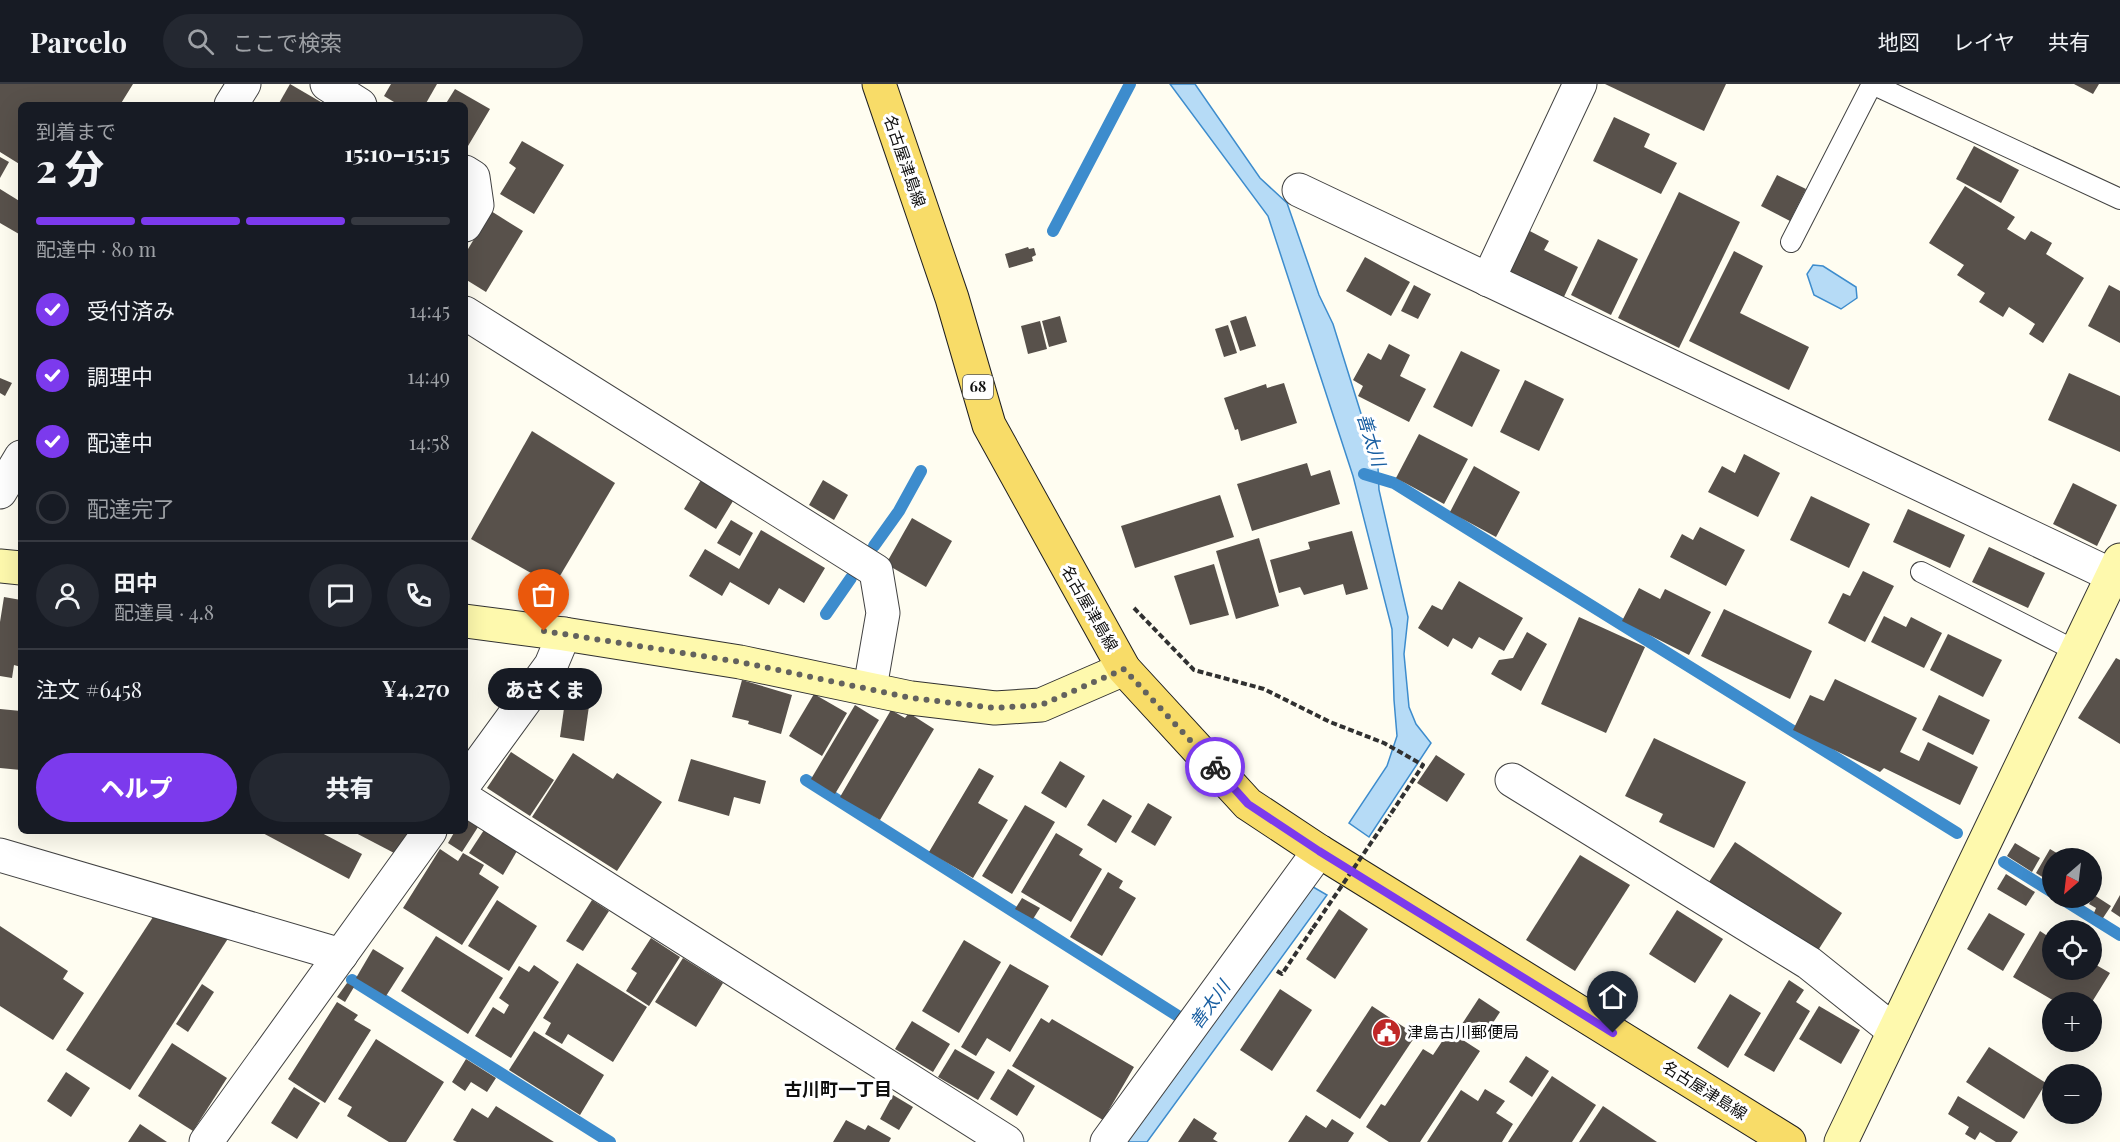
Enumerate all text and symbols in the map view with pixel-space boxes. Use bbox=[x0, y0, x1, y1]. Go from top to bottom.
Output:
search box bbox=[163, 14, 583, 68]
text: Parcelo bbox=[30, 23, 127, 60]
icon: search bbox=[184, 25, 217, 58]
text: ここで検索 bbox=[232, 27, 342, 57]
text: 地図 bbox=[1878, 27, 1920, 55]
text: レイヤ bbox=[1953, 27, 2015, 55]
text: 共有 bbox=[2048, 27, 2090, 55]
street label: 名古屋津島線 bbox=[880, 112, 931, 210]
text: 到着まで bbox=[36, 117, 116, 144]
text: 15:10–15:15 bbox=[344, 138, 450, 168]
text: 2 分 bbox=[36, 141, 104, 193]
text: 配達中 · 80 m bbox=[36, 235, 156, 262]
icon: check bbox=[36, 293, 69, 326]
text: 受付済み bbox=[87, 295, 175, 325]
text: 14:45 bbox=[409, 296, 450, 323]
icon: check bbox=[36, 359, 69, 392]
text: 調理中 bbox=[87, 361, 153, 391]
text: 14:49 bbox=[407, 362, 450, 389]
road number: 68 bbox=[963, 375, 993, 399]
water label: 善太川 bbox=[1353, 410, 1392, 471]
icon: check bbox=[36, 425, 69, 458]
text: 配達中 bbox=[87, 427, 153, 457]
text: 14:58 bbox=[409, 428, 450, 455]
text: 配達完了 bbox=[87, 493, 175, 523]
street label: 名古屋津島線 bbox=[1057, 561, 1124, 655]
button: person bbox=[36, 564, 99, 627]
button: chat bbox=[309, 564, 372, 627]
button: phone bbox=[387, 564, 450, 627]
text: 田中 bbox=[114, 567, 158, 597]
pin bbox=[518, 569, 569, 631]
icon: bag bbox=[527, 578, 560, 611]
text: 配達員 · 4.8 bbox=[114, 598, 214, 625]
callout: あさくま bbox=[487, 667, 601, 709]
text: ¥4,270 bbox=[382, 673, 450, 703]
text: 注文 #6458 bbox=[36, 674, 142, 704]
text: あさくま bbox=[505, 675, 585, 702]
courier bbox=[1185, 737, 1245, 797]
icon: bike bbox=[1199, 751, 1232, 784]
button: ヘルプ bbox=[36, 753, 237, 822]
button: 共有 bbox=[249, 753, 450, 822]
north arrow bbox=[2042, 848, 2102, 908]
map controls bbox=[2042, 848, 2102, 1124]
button: locate bbox=[2042, 920, 2102, 980]
pin bbox=[1587, 971, 1638, 1033]
water label: 善太川 bbox=[1184, 974, 1236, 1033]
icon: home bbox=[1596, 980, 1629, 1013]
button: + bbox=[2042, 992, 2102, 1052]
public building icon: 津島古川郵便局 bbox=[1370, 1016, 1402, 1048]
place label: 津島古川郵便局 bbox=[1407, 1021, 1519, 1042]
street label: 名古屋津島線 bbox=[1659, 1055, 1752, 1124]
button: − bbox=[2042, 1064, 2102, 1124]
district label: 古川町一丁目 bbox=[784, 1077, 892, 1101]

